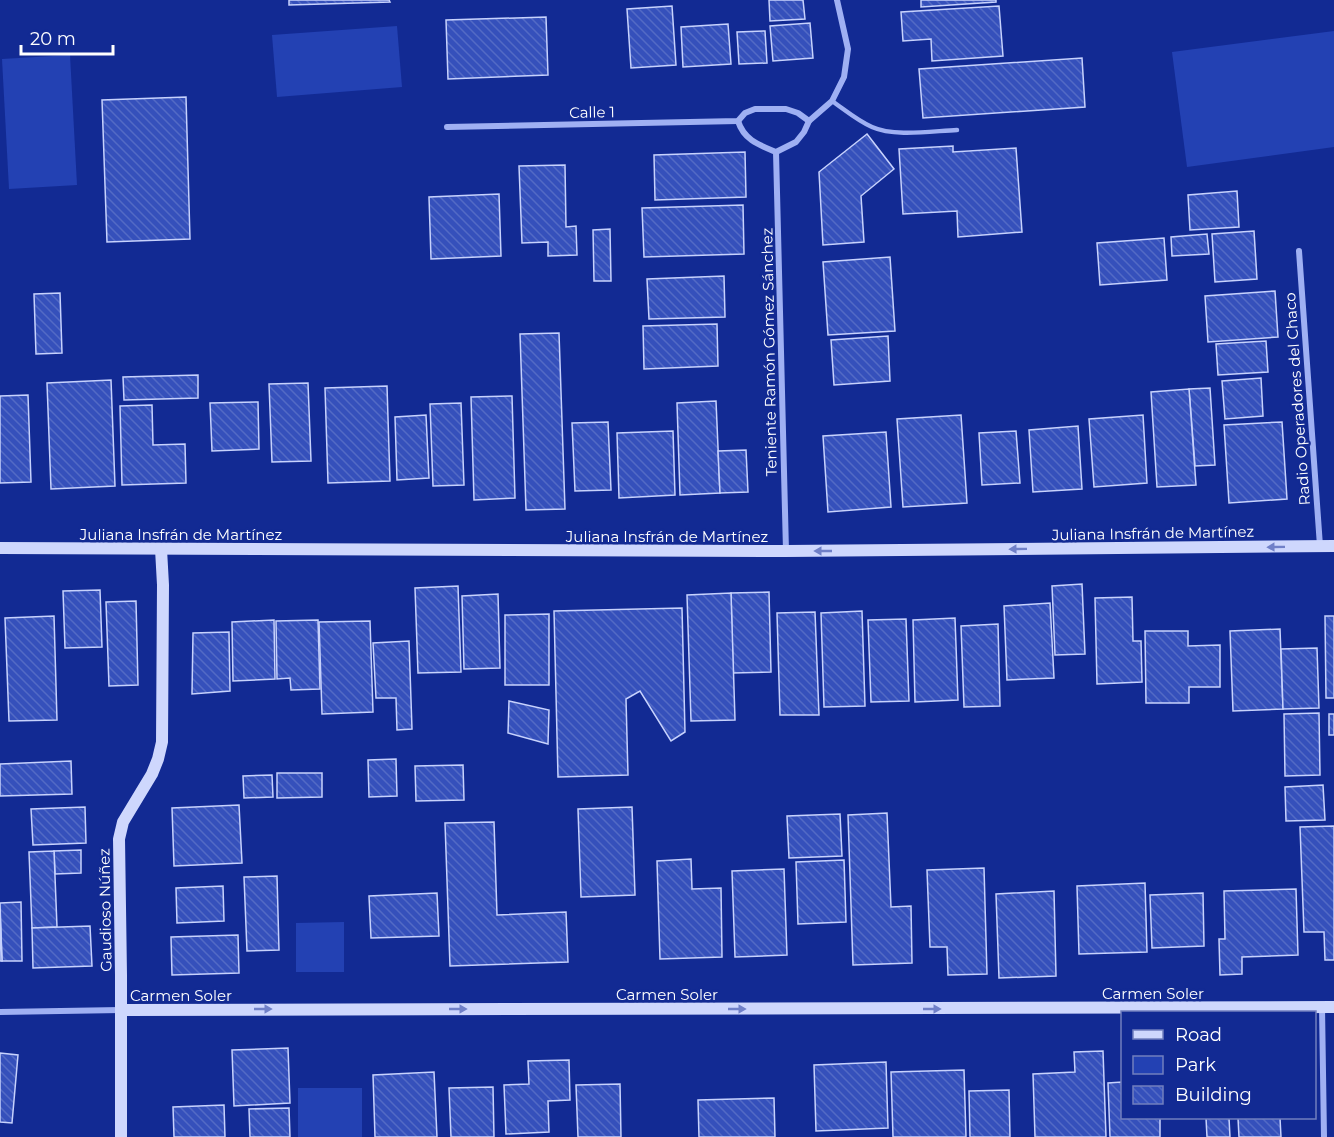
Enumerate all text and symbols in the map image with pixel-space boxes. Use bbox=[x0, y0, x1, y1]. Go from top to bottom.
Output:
scale bar bbox=[21, 18, 112, 56]
text: 20 m bbox=[30, 28, 76, 50]
street label: Calle 1 bbox=[569, 102, 615, 122]
street label: Teniente Ramón Gómez Sánchez bbox=[757, 227, 781, 477]
street label: Radio Operadores del Chaco bbox=[1280, 292, 1314, 506]
street label: Juliana Insfrán de Martínez bbox=[1051, 522, 1255, 544]
street label: Juliana Insfrán de Martínez bbox=[79, 525, 282, 544]
street label: Juliana Insfrán de Martínez bbox=[565, 527, 768, 546]
one-way arrow bbox=[1266, 542, 1285, 552]
one-way arrow bbox=[1008, 544, 1027, 554]
one-way arrow bbox=[813, 546, 832, 556]
street label: Gaudioso Núñez bbox=[94, 848, 116, 972]
street label: Carmen Soler bbox=[1102, 984, 1204, 1003]
street label: Carmen Soler bbox=[616, 985, 718, 1004]
street label: Carmen Soler bbox=[130, 986, 232, 1005]
one-way arrow bbox=[449, 1004, 468, 1014]
one-way arrow bbox=[728, 1004, 747, 1014]
one-way arrow bbox=[923, 1004, 942, 1014]
one-way arrow bbox=[254, 1005, 273, 1014]
legend bbox=[1121, 1011, 1316, 1119]
text: Road bbox=[1175, 1024, 1222, 1046]
text: Park bbox=[1175, 1054, 1216, 1076]
text: Building bbox=[1175, 1084, 1252, 1106]

